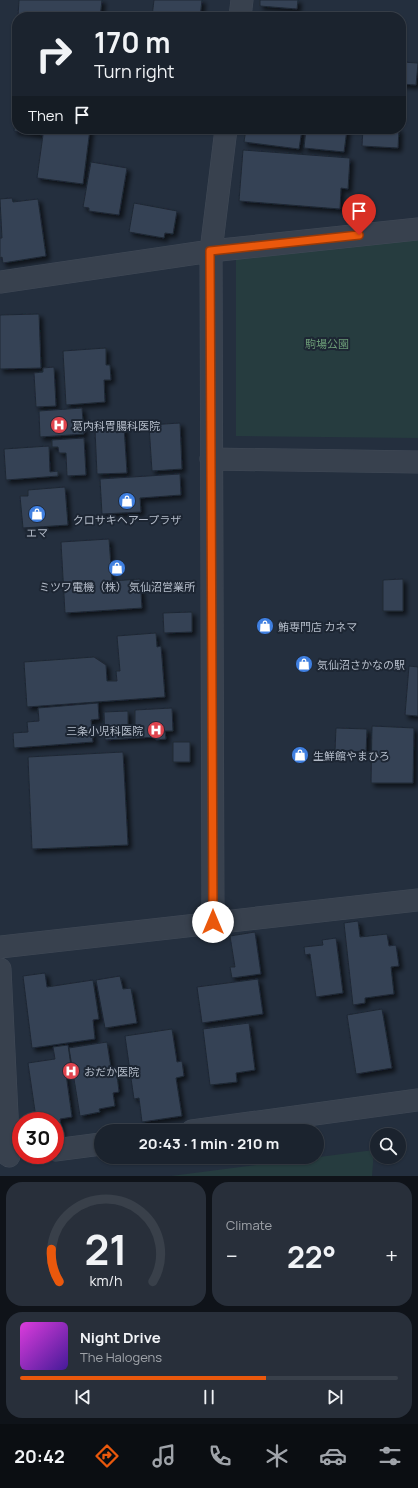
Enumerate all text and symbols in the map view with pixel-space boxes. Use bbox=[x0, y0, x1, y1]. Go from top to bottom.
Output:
text: 170 m bbox=[94, 23, 170, 61]
icon: right bbox=[28, 28, 80, 80]
text: Turn right bbox=[94, 59, 175, 83]
icon: arrive bbox=[71, 104, 93, 126]
text: Then bbox=[28, 105, 63, 126]
pin bbox=[342, 194, 376, 235]
icon: arrive bbox=[348, 200, 370, 222]
park label: 駒場公園 bbox=[305, 336, 349, 351]
hospital icon: 葛内科胃腸科医院 bbox=[49, 415, 69, 435]
place label: 葛内科胃腸科医院 bbox=[72, 418, 160, 433]
shop icon: クロサキヘアープラザ bbox=[117, 491, 137, 511]
shop icon: エマ bbox=[27, 504, 47, 524]
place label: クロサキヘアープラザ bbox=[73, 512, 181, 527]
place label: エマ bbox=[26, 525, 48, 540]
shop icon: ミツワ電機（株） 気仙沼営業所 bbox=[107, 558, 127, 578]
place label: ミツワ電機（株） 気仙沼営業所 bbox=[39, 579, 196, 594]
shop icon: 鮪専門店 カネマ bbox=[255, 616, 275, 636]
place label: 鮪専門店 カネマ bbox=[278, 619, 357, 634]
shop icon: 気仙沼さかなの駅 bbox=[294, 654, 314, 674]
place label: 気仙沼さかなの駅 bbox=[317, 657, 405, 672]
hospital icon: 三条小児科医院 bbox=[146, 720, 166, 740]
place label: 三条小児科医院 bbox=[66, 723, 143, 738]
shop icon: 生鮮館やまひろ bbox=[290, 745, 310, 765]
place label: 生鮮館やまひろ bbox=[313, 748, 390, 763]
position arrow bbox=[192, 901, 234, 943]
hospital icon: おだか医院 bbox=[61, 1061, 81, 1081]
place label: おだか医院 bbox=[84, 1064, 139, 1079]
speed limit sign: 30 bbox=[12, 1112, 64, 1164]
map controls bbox=[370, 1128, 406, 1164]
button: search bbox=[370, 1128, 406, 1164]
text: 20:43 · 1 min · 210 m bbox=[139, 1133, 279, 1154]
text: Climate bbox=[226, 1216, 272, 1234]
text: 21 bbox=[85, 1221, 128, 1277]
text: 22° bbox=[287, 1236, 336, 1277]
text: − bbox=[226, 1241, 238, 1271]
text: + bbox=[385, 1241, 398, 1271]
text: km/h bbox=[89, 1271, 123, 1290]
text: Night Drive bbox=[80, 1327, 161, 1348]
text: The Halogens bbox=[80, 1348, 162, 1366]
icon: previous bbox=[72, 1386, 94, 1408]
icon: pause bbox=[198, 1386, 220, 1408]
icon: next bbox=[324, 1386, 346, 1408]
icon: directions bbox=[93, 1442, 121, 1470]
icon: music bbox=[150, 1442, 178, 1470]
icon: phone bbox=[206, 1442, 234, 1470]
icon: climate bbox=[263, 1442, 291, 1470]
icon: car bbox=[319, 1442, 347, 1470]
icon: filters bbox=[376, 1442, 404, 1470]
text: 20:42 bbox=[14, 1444, 65, 1468]

